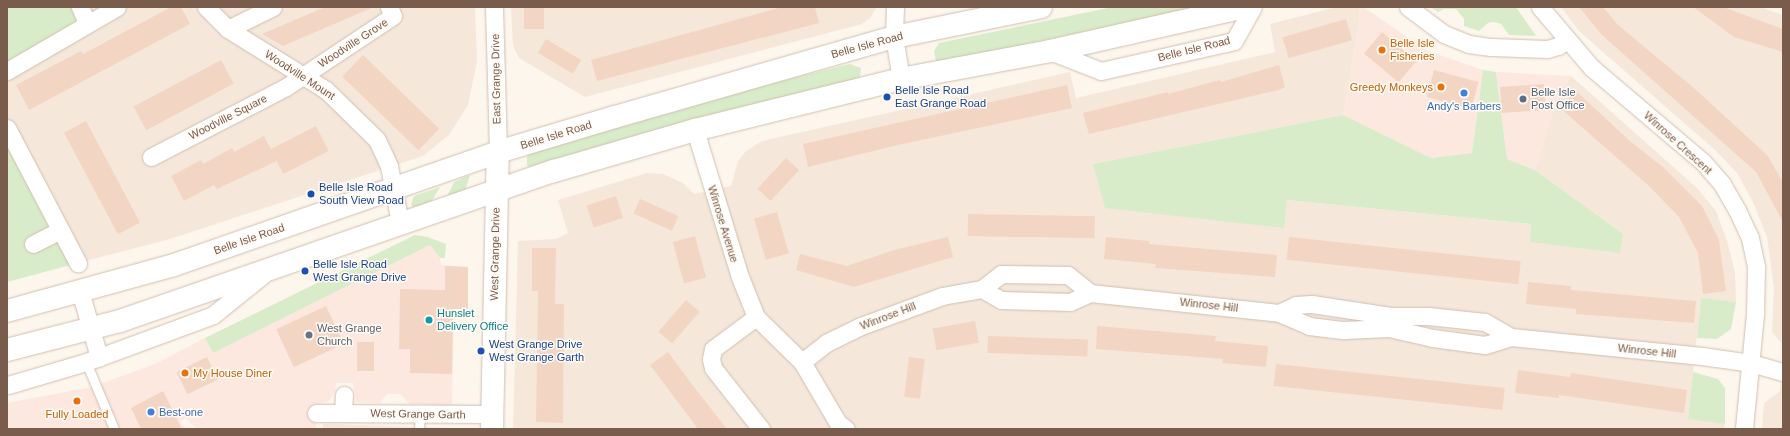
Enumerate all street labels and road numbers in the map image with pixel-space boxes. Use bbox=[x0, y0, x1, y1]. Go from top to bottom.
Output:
street label: Woodville Grove bbox=[316, 16, 390, 70]
street label: Belle Isle Road bbox=[830, 29, 904, 61]
street label: East Grange Drive bbox=[489, 34, 503, 124]
street label: Belle Isle Road bbox=[1157, 34, 1231, 64]
street label: Woodville Mount bbox=[262, 47, 338, 103]
street label: Woodville Square bbox=[187, 92, 269, 142]
street label: Winrose Crescent bbox=[1641, 109, 1715, 177]
street label: Belle Isle Road bbox=[519, 118, 593, 152]
street label: Winrose Avenue bbox=[705, 184, 741, 264]
street label: West Grange Drive bbox=[488, 207, 502, 301]
street label: Belle Isle Road bbox=[212, 221, 286, 257]
street label: Winrose Hill bbox=[1179, 295, 1239, 315]
street label: Winrose Hill bbox=[858, 299, 918, 333]
street label: Winrose Hill bbox=[1617, 341, 1677, 361]
street label: West Grange Garth bbox=[370, 407, 466, 421]

